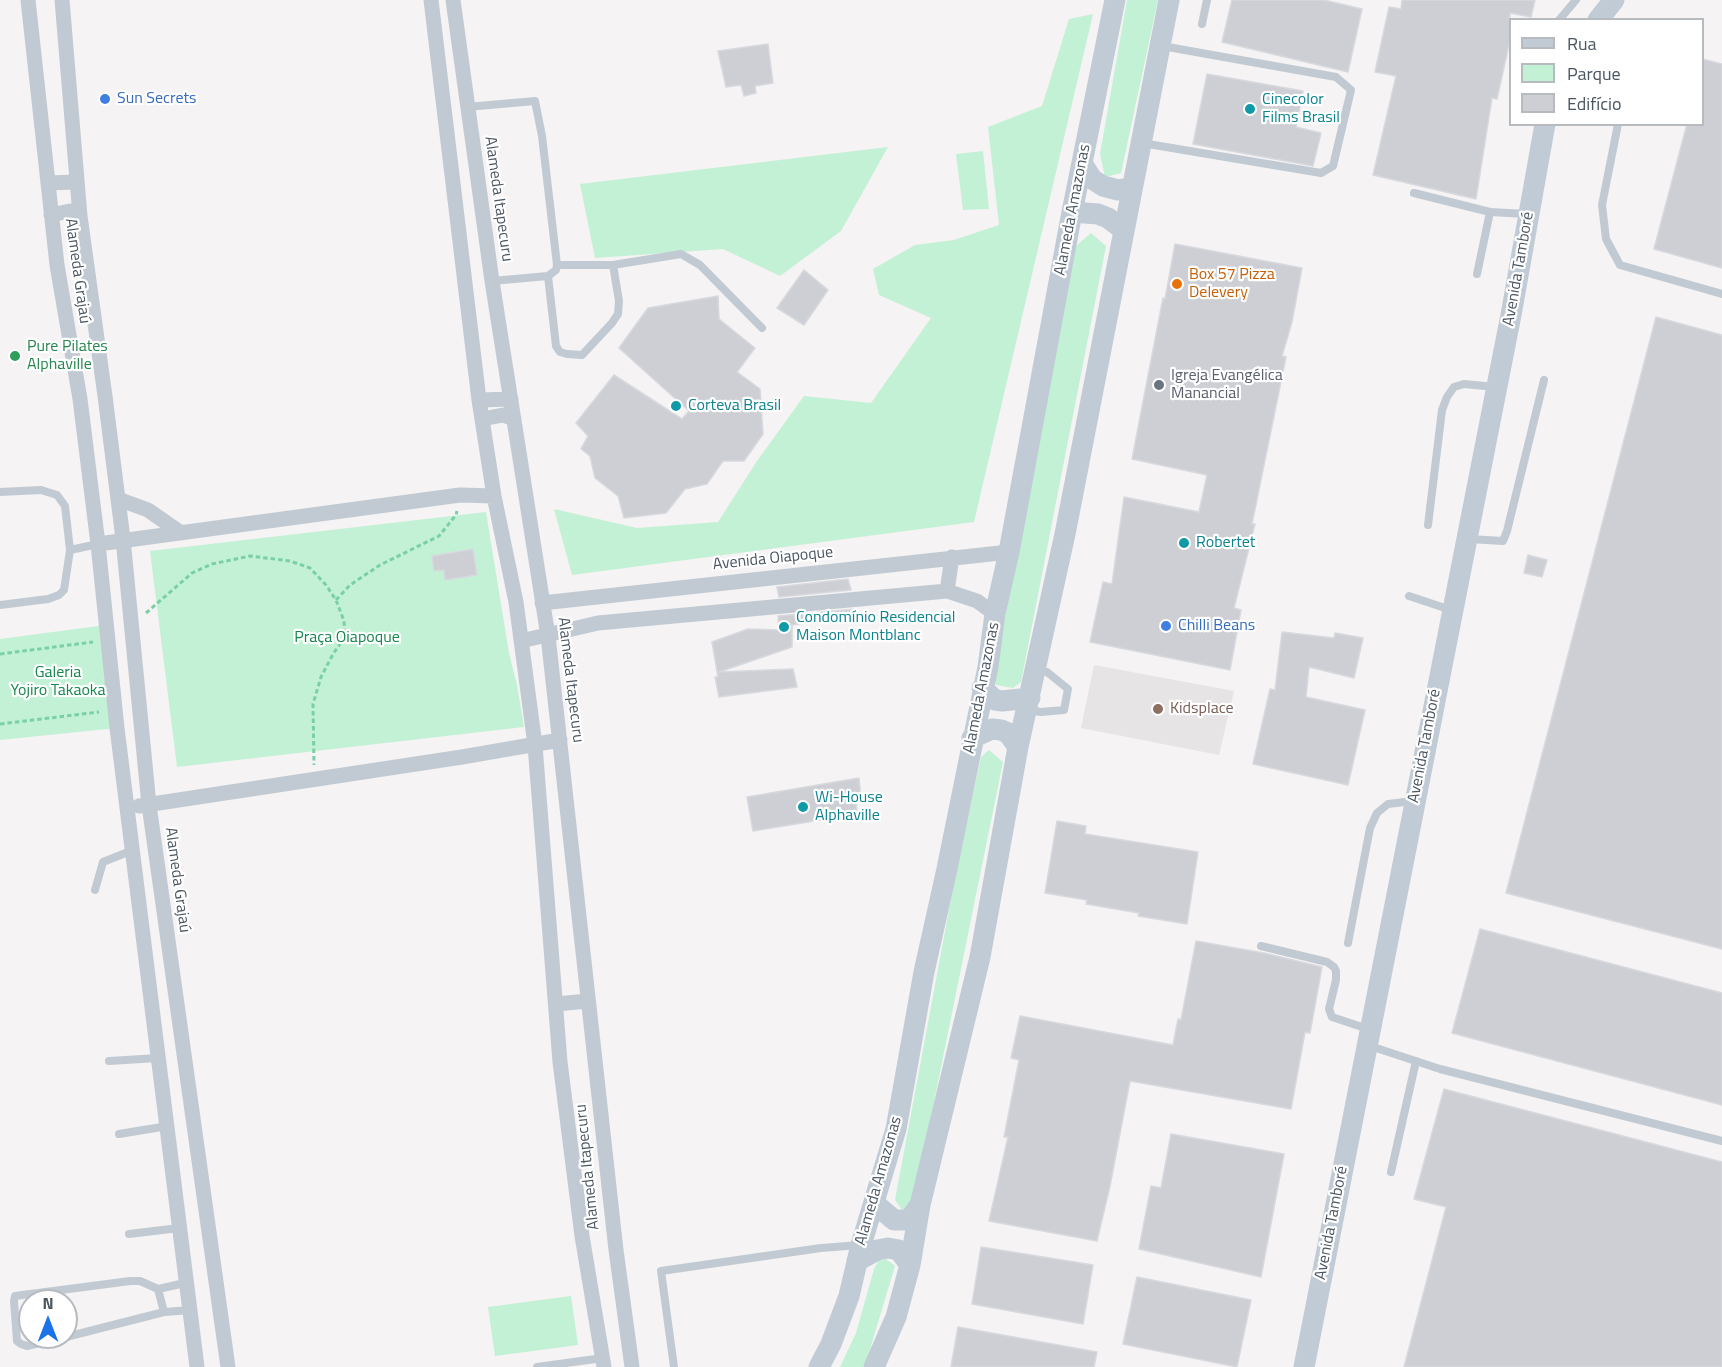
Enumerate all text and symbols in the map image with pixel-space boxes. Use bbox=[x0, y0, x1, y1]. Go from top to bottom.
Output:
legend bbox=[1509, 18, 1704, 126]
text: Rua bbox=[1567, 30, 1597, 57]
text: Parque bbox=[1567, 60, 1621, 87]
place label: Sun Secrets bbox=[117, 89, 196, 109]
place label: Cinecolor Films Brasil bbox=[1262, 90, 1340, 128]
text: Edifício bbox=[1567, 90, 1621, 117]
marker: Sun Secrets bbox=[98, 92, 112, 106]
marker: Cinecolor Films Brasil bbox=[1243, 102, 1257, 116]
street label: Alameda Itapecuru bbox=[480, 135, 516, 263]
street label: Alameda Amazonas bbox=[1051, 143, 1095, 277]
street label: Avenida Tamboré bbox=[1500, 210, 1538, 328]
street label: Alameda Grajaú bbox=[60, 217, 94, 325]
place label: Box 57 Pizza Delevery bbox=[1189, 265, 1275, 303]
marker: Box 57 Pizza Delevery bbox=[1170, 277, 1184, 291]
place label: Pure Pilates Alphaville bbox=[27, 337, 108, 375]
marker: Pure Pilates Alphaville bbox=[8, 349, 22, 363]
place label: Igreja Evangélica Manancial bbox=[1171, 366, 1283, 404]
marker: Igreja Evangélica Manancial bbox=[1152, 378, 1166, 392]
place label: Corteva Brasil bbox=[688, 396, 781, 416]
marker: Corteva Brasil bbox=[669, 399, 683, 413]
place label: Robertet bbox=[1196, 533, 1255, 553]
marker: Robertet bbox=[1177, 536, 1191, 550]
street label: Avenida Oiapoque bbox=[712, 543, 834, 575]
place label: Condomínio Residencial Maison Montblanc bbox=[796, 608, 956, 646]
street label: Alameda Itapecuru bbox=[553, 616, 587, 744]
place label: Chilli Beans bbox=[1178, 616, 1255, 636]
marker: Chilli Beans bbox=[1159, 619, 1173, 633]
marker: Condomínio Residencial Maison Montblanc bbox=[777, 620, 791, 634]
street label: Alameda Amazonas bbox=[960, 621, 1004, 755]
park label: Praça Oiapoque bbox=[294, 628, 400, 648]
park label: Galeria Yojiro Takaoka bbox=[10, 663, 106, 701]
street label: Avenida Tamboré bbox=[1405, 687, 1445, 805]
place label: Kidsplace bbox=[1170, 699, 1234, 719]
marker: Kidsplace bbox=[1151, 702, 1165, 716]
place label: Wi-House Alphaville bbox=[815, 788, 883, 826]
marker: Wi-House Alphaville bbox=[796, 800, 810, 814]
street label: Alameda Grajaú bbox=[160, 826, 194, 934]
street label: Alameda Itapecuru bbox=[572, 1103, 604, 1231]
street label: Alameda Amazonas bbox=[851, 1114, 907, 1248]
street label: Avenida Tamboré bbox=[1312, 1164, 1352, 1282]
north arrow bbox=[18, 1289, 78, 1349]
text: N bbox=[42, 1291, 54, 1315]

